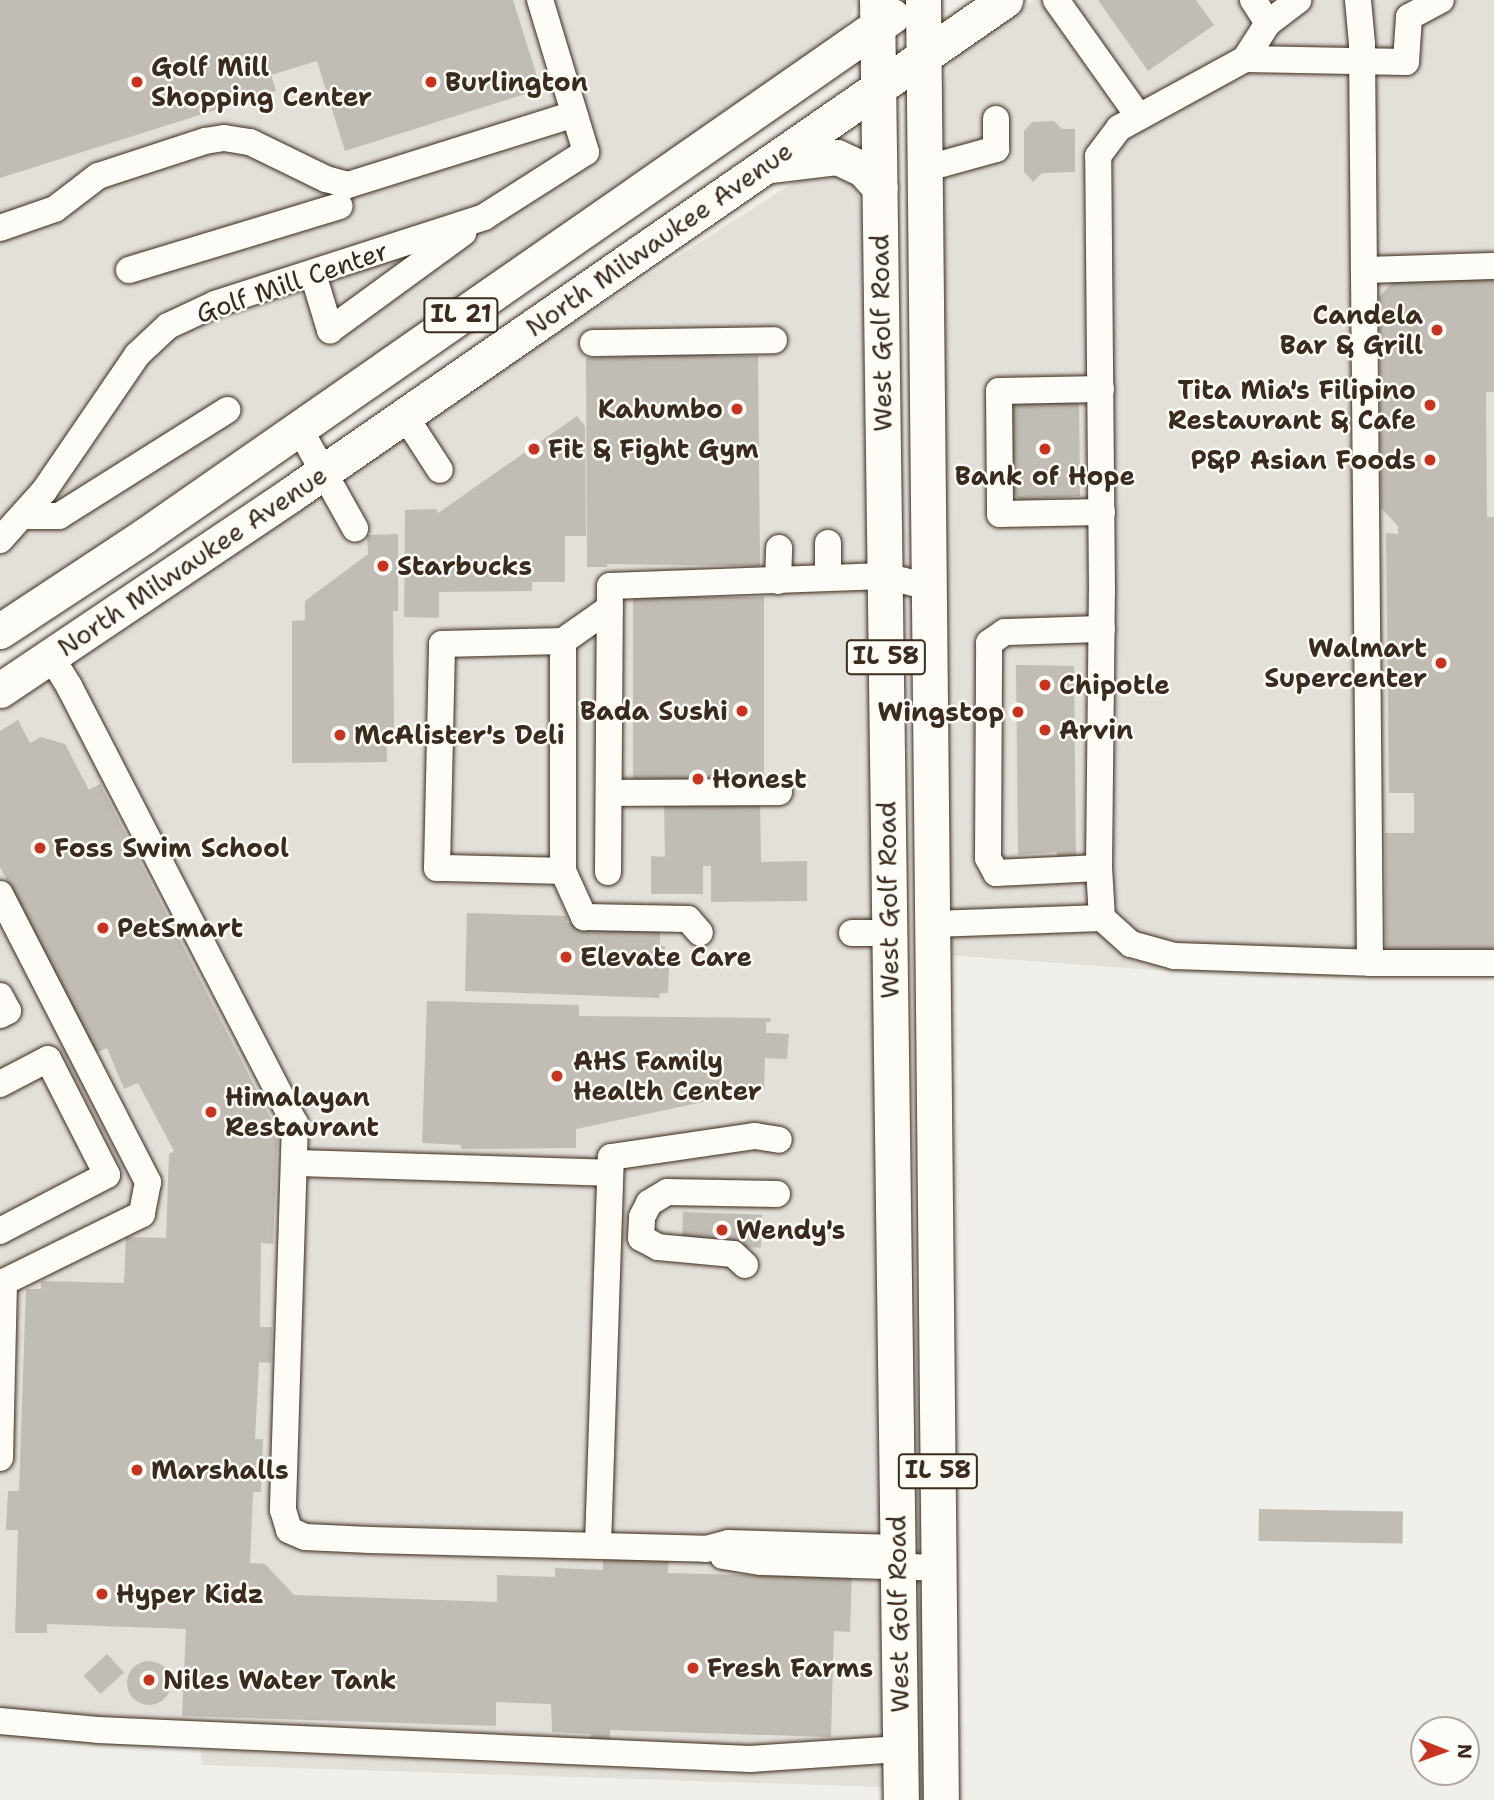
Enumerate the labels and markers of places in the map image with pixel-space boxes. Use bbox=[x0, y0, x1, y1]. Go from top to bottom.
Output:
place label: Golf Mill Shopping Center bbox=[151, 51, 372, 112]
place label: Burlington bbox=[445, 66, 588, 98]
marker: Golf Mill Shopping Center bbox=[129, 74, 145, 90]
marker: Burlington bbox=[423, 74, 439, 90]
place label: Candela Bar & Grill bbox=[1280, 299, 1423, 360]
marker: Candela Bar & Grill bbox=[1429, 322, 1445, 338]
place label: Tita Mia's Filipino Restaurant & Cafe bbox=[1168, 374, 1416, 436]
place label: Kahumbo bbox=[598, 393, 723, 425]
marker: Tita Mia's Filipino Restaurant & Cafe bbox=[1422, 397, 1438, 413]
marker: Kahumbo bbox=[729, 401, 745, 417]
place label: Fit & Fight Gym bbox=[548, 433, 759, 465]
marker: Fit & Fight Gym bbox=[526, 441, 542, 457]
marker: Bank of Hope bbox=[1037, 441, 1053, 457]
place label: P&P Asian Foods bbox=[1190, 444, 1416, 476]
marker: P&P Asian Foods bbox=[1422, 452, 1438, 468]
place label: Bank of Hope bbox=[955, 460, 1135, 492]
place label: Starbucks bbox=[397, 550, 532, 582]
marker: Starbucks bbox=[375, 558, 391, 574]
place label: Walmart Supercenter bbox=[1264, 632, 1427, 694]
marker: Walmart Supercenter bbox=[1433, 655, 1449, 671]
place label: Chipotle bbox=[1059, 669, 1170, 701]
marker: Chipotle bbox=[1037, 677, 1053, 693]
place label: Bada Sushi bbox=[580, 695, 728, 727]
place label: Wingstop bbox=[878, 696, 1004, 728]
marker: Bada Sushi bbox=[734, 703, 750, 719]
marker: Wingstop bbox=[1010, 704, 1026, 720]
place label: Arvin bbox=[1059, 714, 1133, 746]
place label: McAlister's Deli bbox=[354, 719, 565, 751]
marker: Arvin bbox=[1037, 722, 1053, 738]
marker: McAlister's Deli bbox=[332, 727, 348, 743]
place label: Honest bbox=[712, 763, 807, 795]
marker: Honest bbox=[690, 771, 706, 787]
place label: Foss Swim School bbox=[54, 832, 289, 864]
marker: Foss Swim School bbox=[32, 840, 48, 856]
place label: PetSmart bbox=[117, 912, 243, 944]
marker: PetSmart bbox=[95, 920, 111, 936]
place label: Elevate Care bbox=[580, 941, 752, 973]
marker: Elevate Care bbox=[558, 949, 574, 965]
place label: AHS Family Health Center bbox=[573, 1045, 762, 1106]
marker: AHS Family Health Center bbox=[547, 1066, 567, 1086]
place label: Himalayan Restaurant bbox=[225, 1081, 379, 1142]
marker: Himalayan Restaurant bbox=[203, 1104, 219, 1120]
place label: Wendy's bbox=[736, 1214, 845, 1246]
marker: Wendy's bbox=[714, 1222, 730, 1238]
place label: Marshalls bbox=[151, 1454, 289, 1486]
marker: Marshalls bbox=[129, 1462, 145, 1478]
place label: Hyper Kidz bbox=[116, 1578, 264, 1610]
marker: Hyper Kidz bbox=[94, 1586, 110, 1602]
place label: Fresh Farms bbox=[707, 1652, 873, 1684]
marker: Fresh Farms bbox=[685, 1660, 701, 1676]
place label: Niles Water Tank bbox=[163, 1664, 396, 1696]
marker: Niles Water Tank bbox=[141, 1672, 157, 1688]

